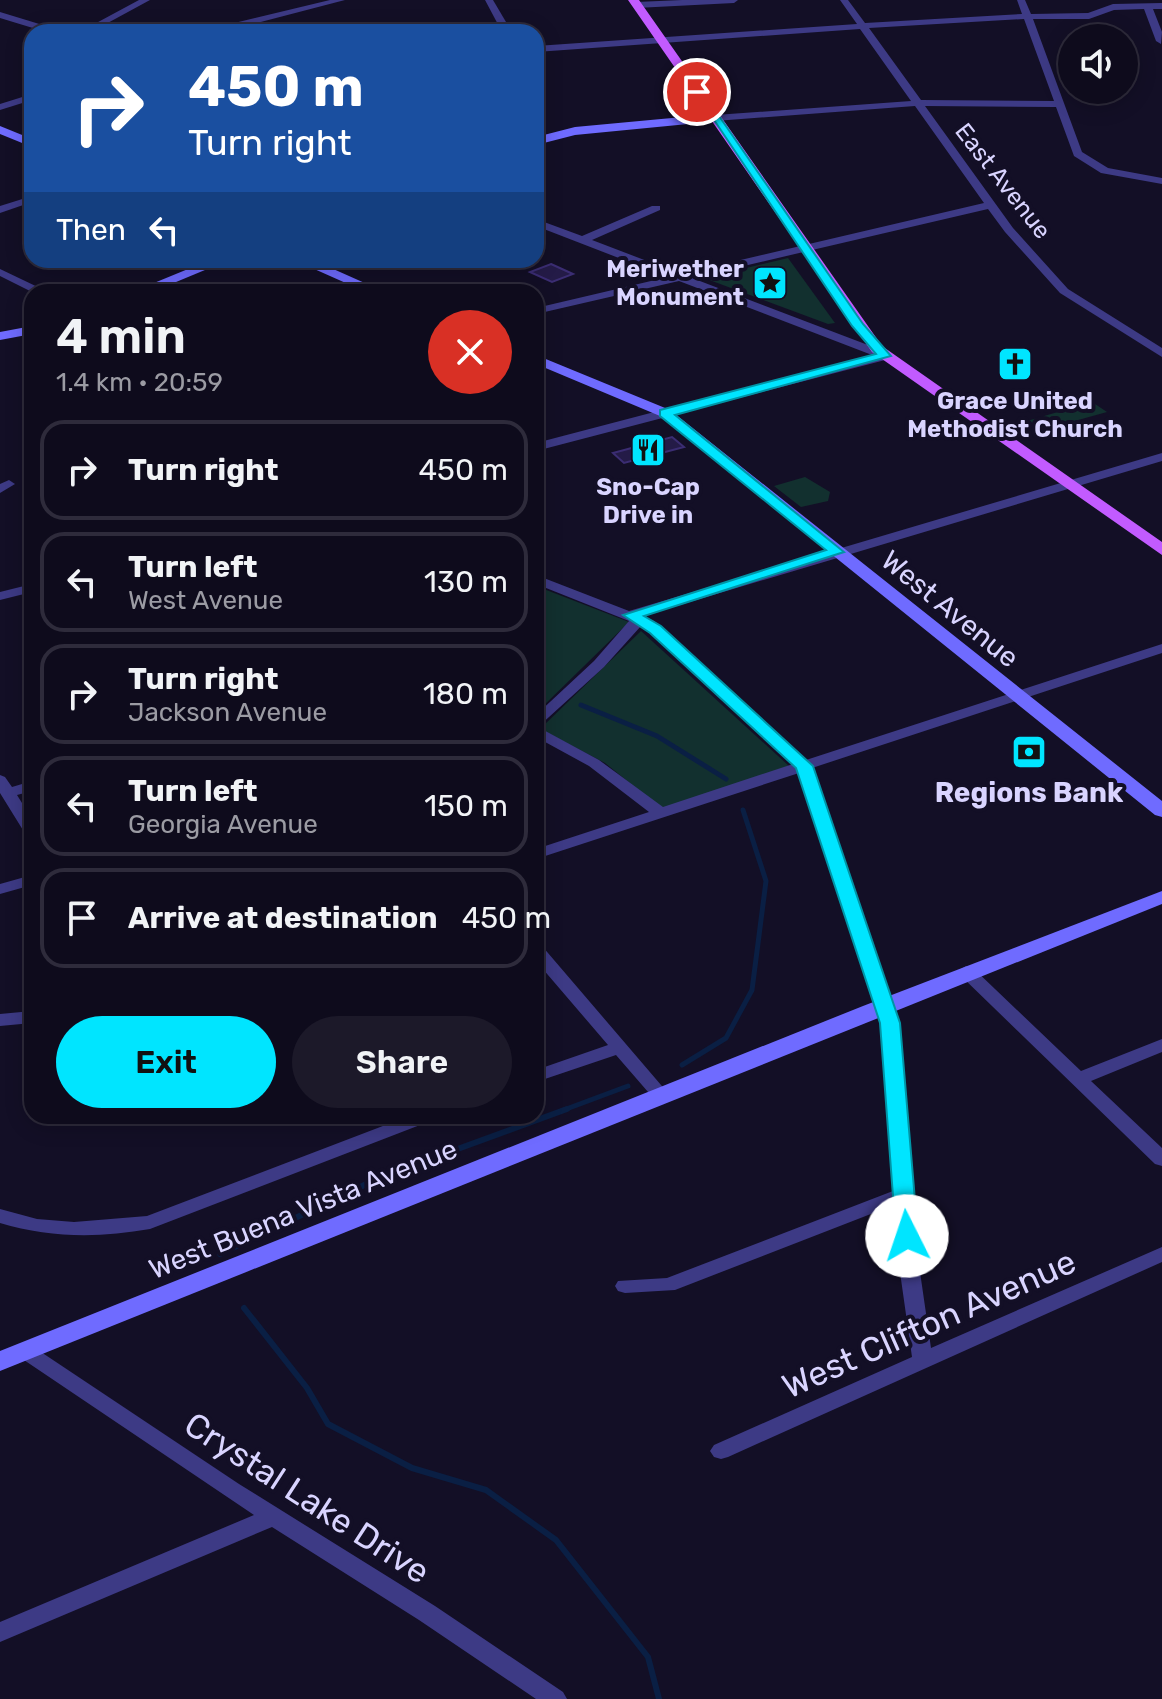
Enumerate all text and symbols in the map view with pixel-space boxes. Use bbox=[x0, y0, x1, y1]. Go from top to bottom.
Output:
map controls bbox=[1058, 24, 1138, 104]
button: sound bbox=[1058, 24, 1138, 104]
text: 450 m bbox=[188, 54, 364, 120]
icon: right bbox=[56, 56, 160, 160]
pin bbox=[663, 58, 731, 126]
icon: arrive bbox=[675, 70, 719, 114]
street label: East Avenue bbox=[949, 118, 1057, 244]
text: Turn right bbox=[188, 121, 352, 164]
icon: left bbox=[142, 208, 186, 252]
text: Then bbox=[56, 212, 126, 248]
place label: Meriwether Monument bbox=[606, 255, 744, 311]
place icon: Meriwether Monument bbox=[751, 264, 789, 302]
text: 4 min bbox=[56, 308, 186, 365]
button: close bbox=[428, 310, 512, 394]
church icon: Grace United Methodist Church bbox=[996, 345, 1034, 383]
text: 1.4 km · 20:59 bbox=[56, 367, 223, 398]
place label: Grace United Methodist Church bbox=[907, 387, 1123, 443]
restaurant icon: Sno-Cap Drive in bbox=[629, 431, 667, 469]
icon: right bbox=[60, 448, 104, 492]
text: Turn right bbox=[128, 452, 279, 488]
text: 450 m bbox=[418, 452, 508, 488]
place label: Sno-Cap Drive in bbox=[596, 473, 700, 529]
street label: West Avenue bbox=[875, 544, 1025, 674]
text: Turn left bbox=[128, 549, 258, 585]
icon: left bbox=[60, 560, 104, 604]
text: 130 m bbox=[424, 564, 508, 600]
text: West Avenue bbox=[128, 585, 283, 616]
text: Turn right bbox=[128, 661, 279, 697]
icon: right bbox=[60, 672, 104, 716]
text: 180 m bbox=[423, 676, 508, 712]
text: Jackson Avenue bbox=[128, 697, 327, 728]
bank icon: Regions Bank bbox=[1010, 733, 1048, 771]
text: Turn left bbox=[128, 773, 258, 809]
place label: Regions Bank bbox=[935, 776, 1124, 809]
icon: left bbox=[60, 784, 104, 828]
text: 150 m bbox=[424, 788, 508, 824]
text: Georgia Avenue bbox=[128, 809, 318, 840]
icon: arrive bbox=[60, 896, 104, 940]
text: Arrive at destination bbox=[128, 900, 438, 936]
text: 450 m bbox=[462, 900, 551, 936]
button: Exit bbox=[56, 1016, 276, 1108]
button: Share bbox=[292, 1016, 512, 1108]
street label: West Buena Vista Avenue bbox=[144, 1132, 462, 1286]
position arrow bbox=[865, 1194, 949, 1278]
street label: West Clifton Avenue bbox=[776, 1241, 1082, 1407]
street label: Crystal Lake Drive bbox=[177, 1404, 437, 1592]

